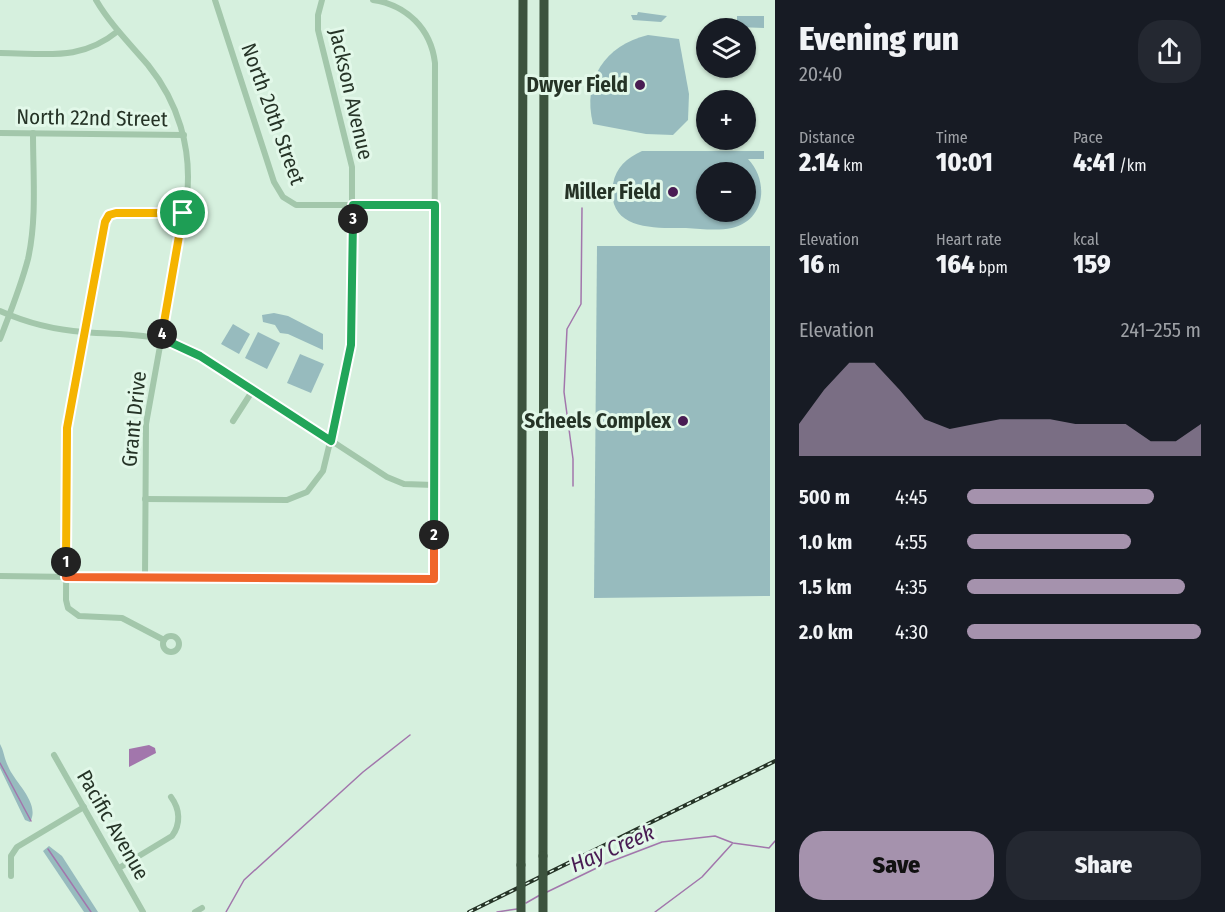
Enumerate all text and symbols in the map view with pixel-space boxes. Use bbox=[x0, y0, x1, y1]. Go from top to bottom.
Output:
map controls bbox=[696, 18, 756, 222]
button: layers bbox=[696, 18, 756, 78]
text: Evening run bbox=[799, 19, 959, 59]
button: share bbox=[1138, 20, 1201, 83]
street label: Jackson Avenue bbox=[323, 26, 379, 162]
street label: North 20th Street bbox=[235, 40, 311, 188]
text: 20:40 bbox=[799, 62, 842, 86]
place label: Dwyer Field bbox=[527, 72, 628, 98]
marker: Dwyer Field bbox=[633, 78, 647, 92]
button: + bbox=[696, 90, 756, 150]
street label: North 22nd Street bbox=[16, 104, 168, 132]
text: Distance bbox=[799, 128, 855, 147]
text: Time bbox=[936, 128, 968, 147]
text: Pace bbox=[1073, 128, 1103, 147]
text: 2.14 bbox=[799, 147, 840, 178]
text: 10:01 bbox=[936, 147, 993, 178]
text: 4:41 bbox=[1073, 147, 1116, 178]
text: km bbox=[840, 156, 863, 175]
text: /km bbox=[1116, 156, 1147, 175]
button: − bbox=[696, 162, 756, 222]
place label: Miller Field bbox=[564, 179, 661, 205]
marker: Miller Field bbox=[666, 185, 680, 199]
pin bbox=[157, 187, 208, 238]
icon: arrive bbox=[166, 196, 199, 229]
pin: 3 bbox=[338, 204, 368, 234]
text: 3 bbox=[349, 209, 357, 228]
text: Elevation bbox=[799, 230, 859, 249]
text: Heart rate bbox=[936, 230, 1002, 249]
text: kcal bbox=[1073, 230, 1099, 249]
text: 16 bbox=[799, 249, 824, 280]
text: 164 bbox=[936, 249, 975, 280]
text: 159 bbox=[1073, 249, 1111, 280]
text: m bbox=[824, 258, 840, 277]
text: bpm bbox=[975, 258, 1008, 277]
text: Elevation bbox=[799, 318, 874, 342]
text: 241–255 m bbox=[1121, 318, 1201, 342]
pin: 4 bbox=[147, 319, 177, 349]
text: 4 bbox=[158, 324, 166, 343]
street label: Grant Drive bbox=[116, 370, 152, 468]
place label: Scheels Complex bbox=[524, 408, 672, 434]
marker: Scheels Complex bbox=[676, 414, 690, 428]
text: 500 m bbox=[799, 485, 850, 509]
text: 4:45 bbox=[895, 485, 927, 509]
pin: 2 bbox=[419, 520, 449, 550]
text: 2 bbox=[430, 525, 438, 544]
text: 1.0 km bbox=[799, 530, 852, 554]
text: 4:55 bbox=[895, 530, 927, 554]
pin: 1 bbox=[51, 547, 81, 577]
text: 1 bbox=[63, 552, 69, 571]
text: 1.5 km bbox=[799, 575, 852, 599]
text: 4:35 bbox=[895, 575, 927, 599]
text: 2.0 km bbox=[799, 620, 853, 644]
text: 4:30 bbox=[895, 620, 929, 644]
street label: Pacific Avenue bbox=[71, 765, 155, 885]
water label: Hay Creek bbox=[566, 819, 658, 878]
button: Save bbox=[799, 831, 994, 900]
button: Share bbox=[1006, 831, 1201, 900]

